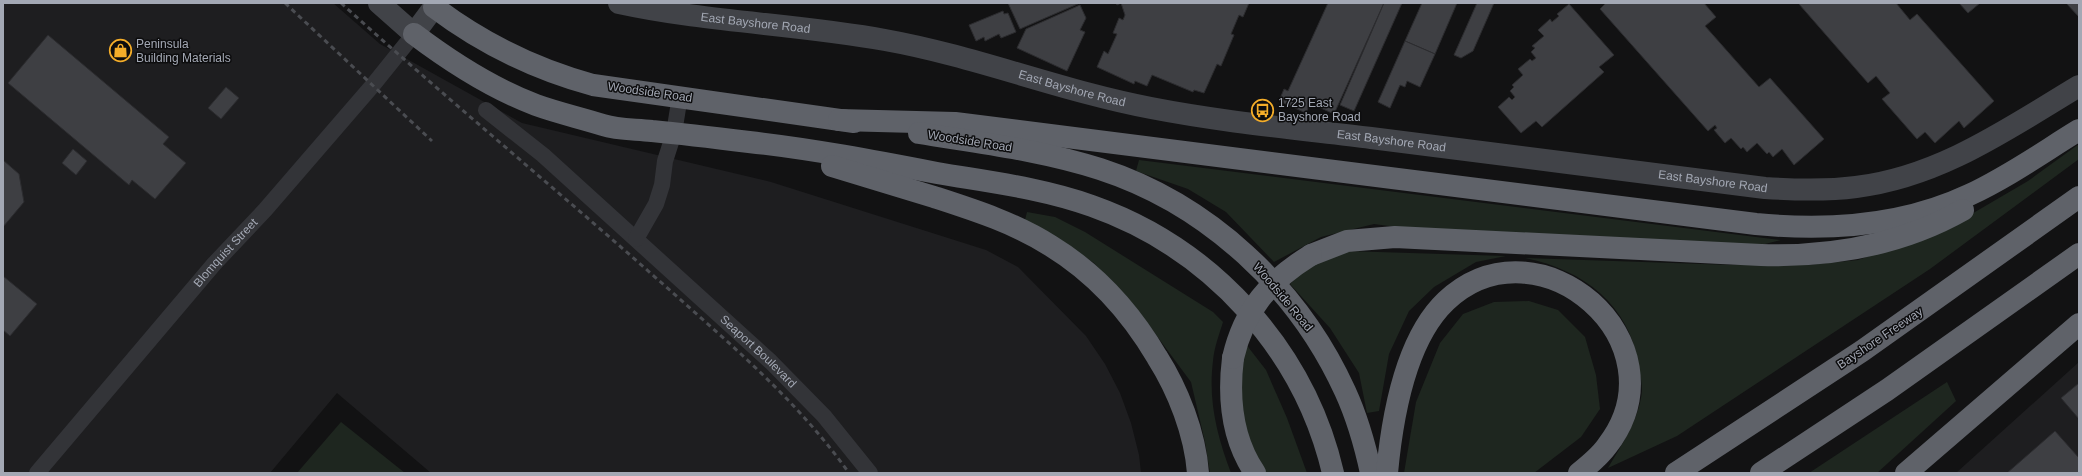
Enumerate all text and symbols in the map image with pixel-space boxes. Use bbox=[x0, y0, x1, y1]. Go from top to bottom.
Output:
street label: East Bayshore Road bbox=[700, 10, 811, 36]
place label: Peninsula Building Materials bbox=[136, 37, 231, 65]
shop icon: Peninsula Building Materials bbox=[108, 38, 134, 64]
street label: East Bayshore Road bbox=[1017, 67, 1127, 110]
street label: Woodside Road bbox=[607, 79, 693, 105]
place label: 1725 East Bayshore Road bbox=[1278, 96, 1361, 124]
bus stop icon: 1725 East Bayshore Road bbox=[1249, 97, 1275, 123]
street label: Woodside Road bbox=[927, 127, 1013, 155]
street label: East Bayshore Road bbox=[1336, 127, 1447, 155]
street label: East Bayshore Road bbox=[1657, 167, 1768, 195]
street label: Blomquist Street bbox=[191, 215, 261, 290]
street label: Woodside Road bbox=[1250, 260, 1316, 334]
street label: Bayshore Freeway bbox=[1835, 304, 1925, 372]
street label: Seaport Boulevard bbox=[717, 312, 799, 391]

